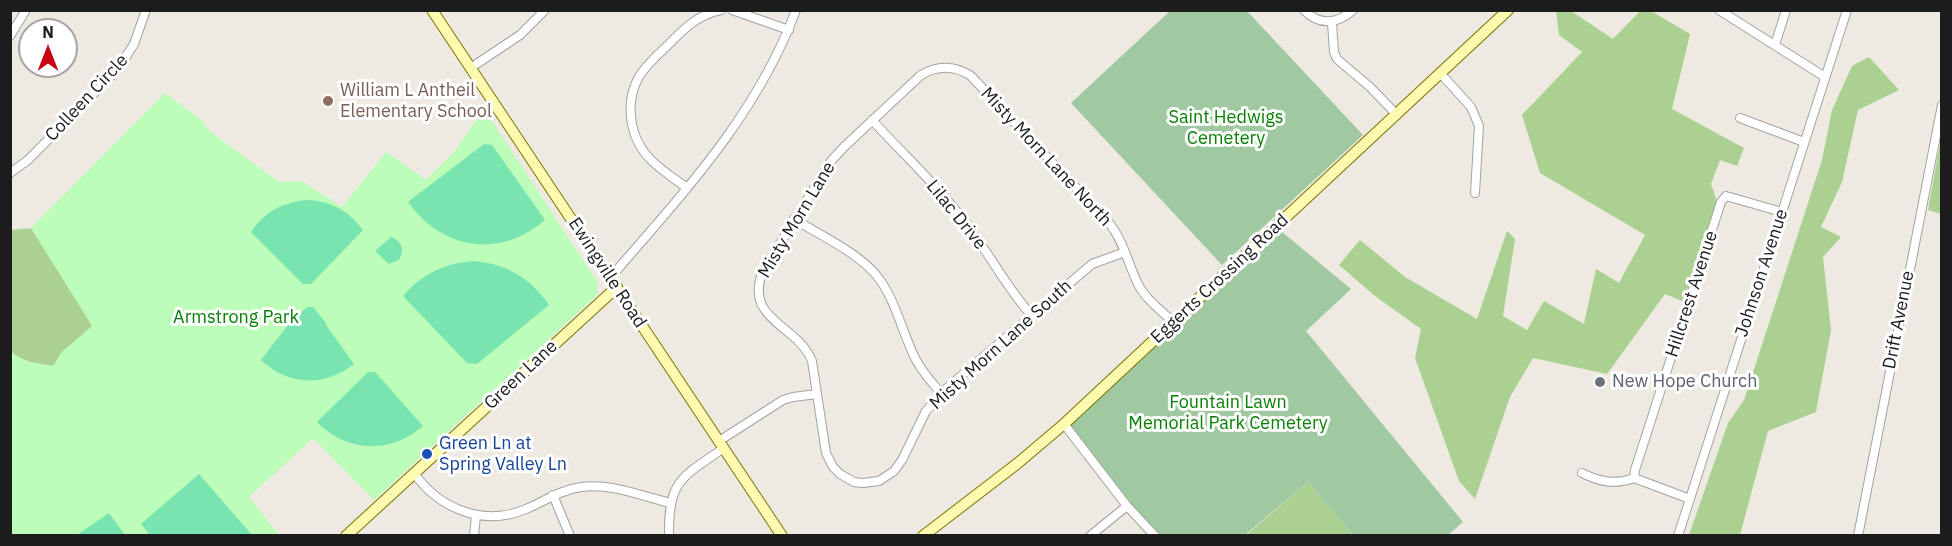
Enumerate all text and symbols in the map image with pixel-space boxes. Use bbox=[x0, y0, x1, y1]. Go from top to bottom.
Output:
north arrow bbox=[18, 18, 78, 78]
text: N bbox=[42, 22, 54, 42]
street label: Colleen Circle bbox=[41, 50, 133, 146]
place label: William L Antheil Elementary School bbox=[340, 80, 492, 122]
street label: Misty Morn Lane North bbox=[976, 83, 1116, 231]
marker: William L Antheil Elementary School bbox=[321, 94, 335, 108]
park label: Saint Hedwigs Cemetery bbox=[1168, 107, 1284, 150]
street label: Misty Morn Lane bbox=[754, 158, 840, 282]
street label: Lilac Drive bbox=[921, 176, 991, 254]
street label: Johnson Avenue bbox=[1731, 206, 1793, 340]
street label: Eggerts Crossing Road bbox=[1147, 210, 1293, 348]
street label: Ewingville Road bbox=[563, 214, 651, 332]
street label: Hillcrest Avenue bbox=[1661, 228, 1723, 360]
street label: Drift Avenue bbox=[1879, 269, 1919, 371]
street label: Misty Morn Lane South bbox=[926, 276, 1076, 414]
park label: Armstrong Park bbox=[173, 307, 299, 329]
street label: Green Lane bbox=[480, 336, 562, 414]
place label: New Hope Church bbox=[1612, 371, 1757, 393]
marker: New Hope Church bbox=[1593, 375, 1607, 389]
park label: Fountain Lawn Memorial Park Cemetery bbox=[1128, 392, 1328, 434]
place label: Green Ln at Spring Valley Ln bbox=[439, 433, 567, 476]
marker: Green Ln at Spring Valley Ln bbox=[420, 447, 434, 461]

